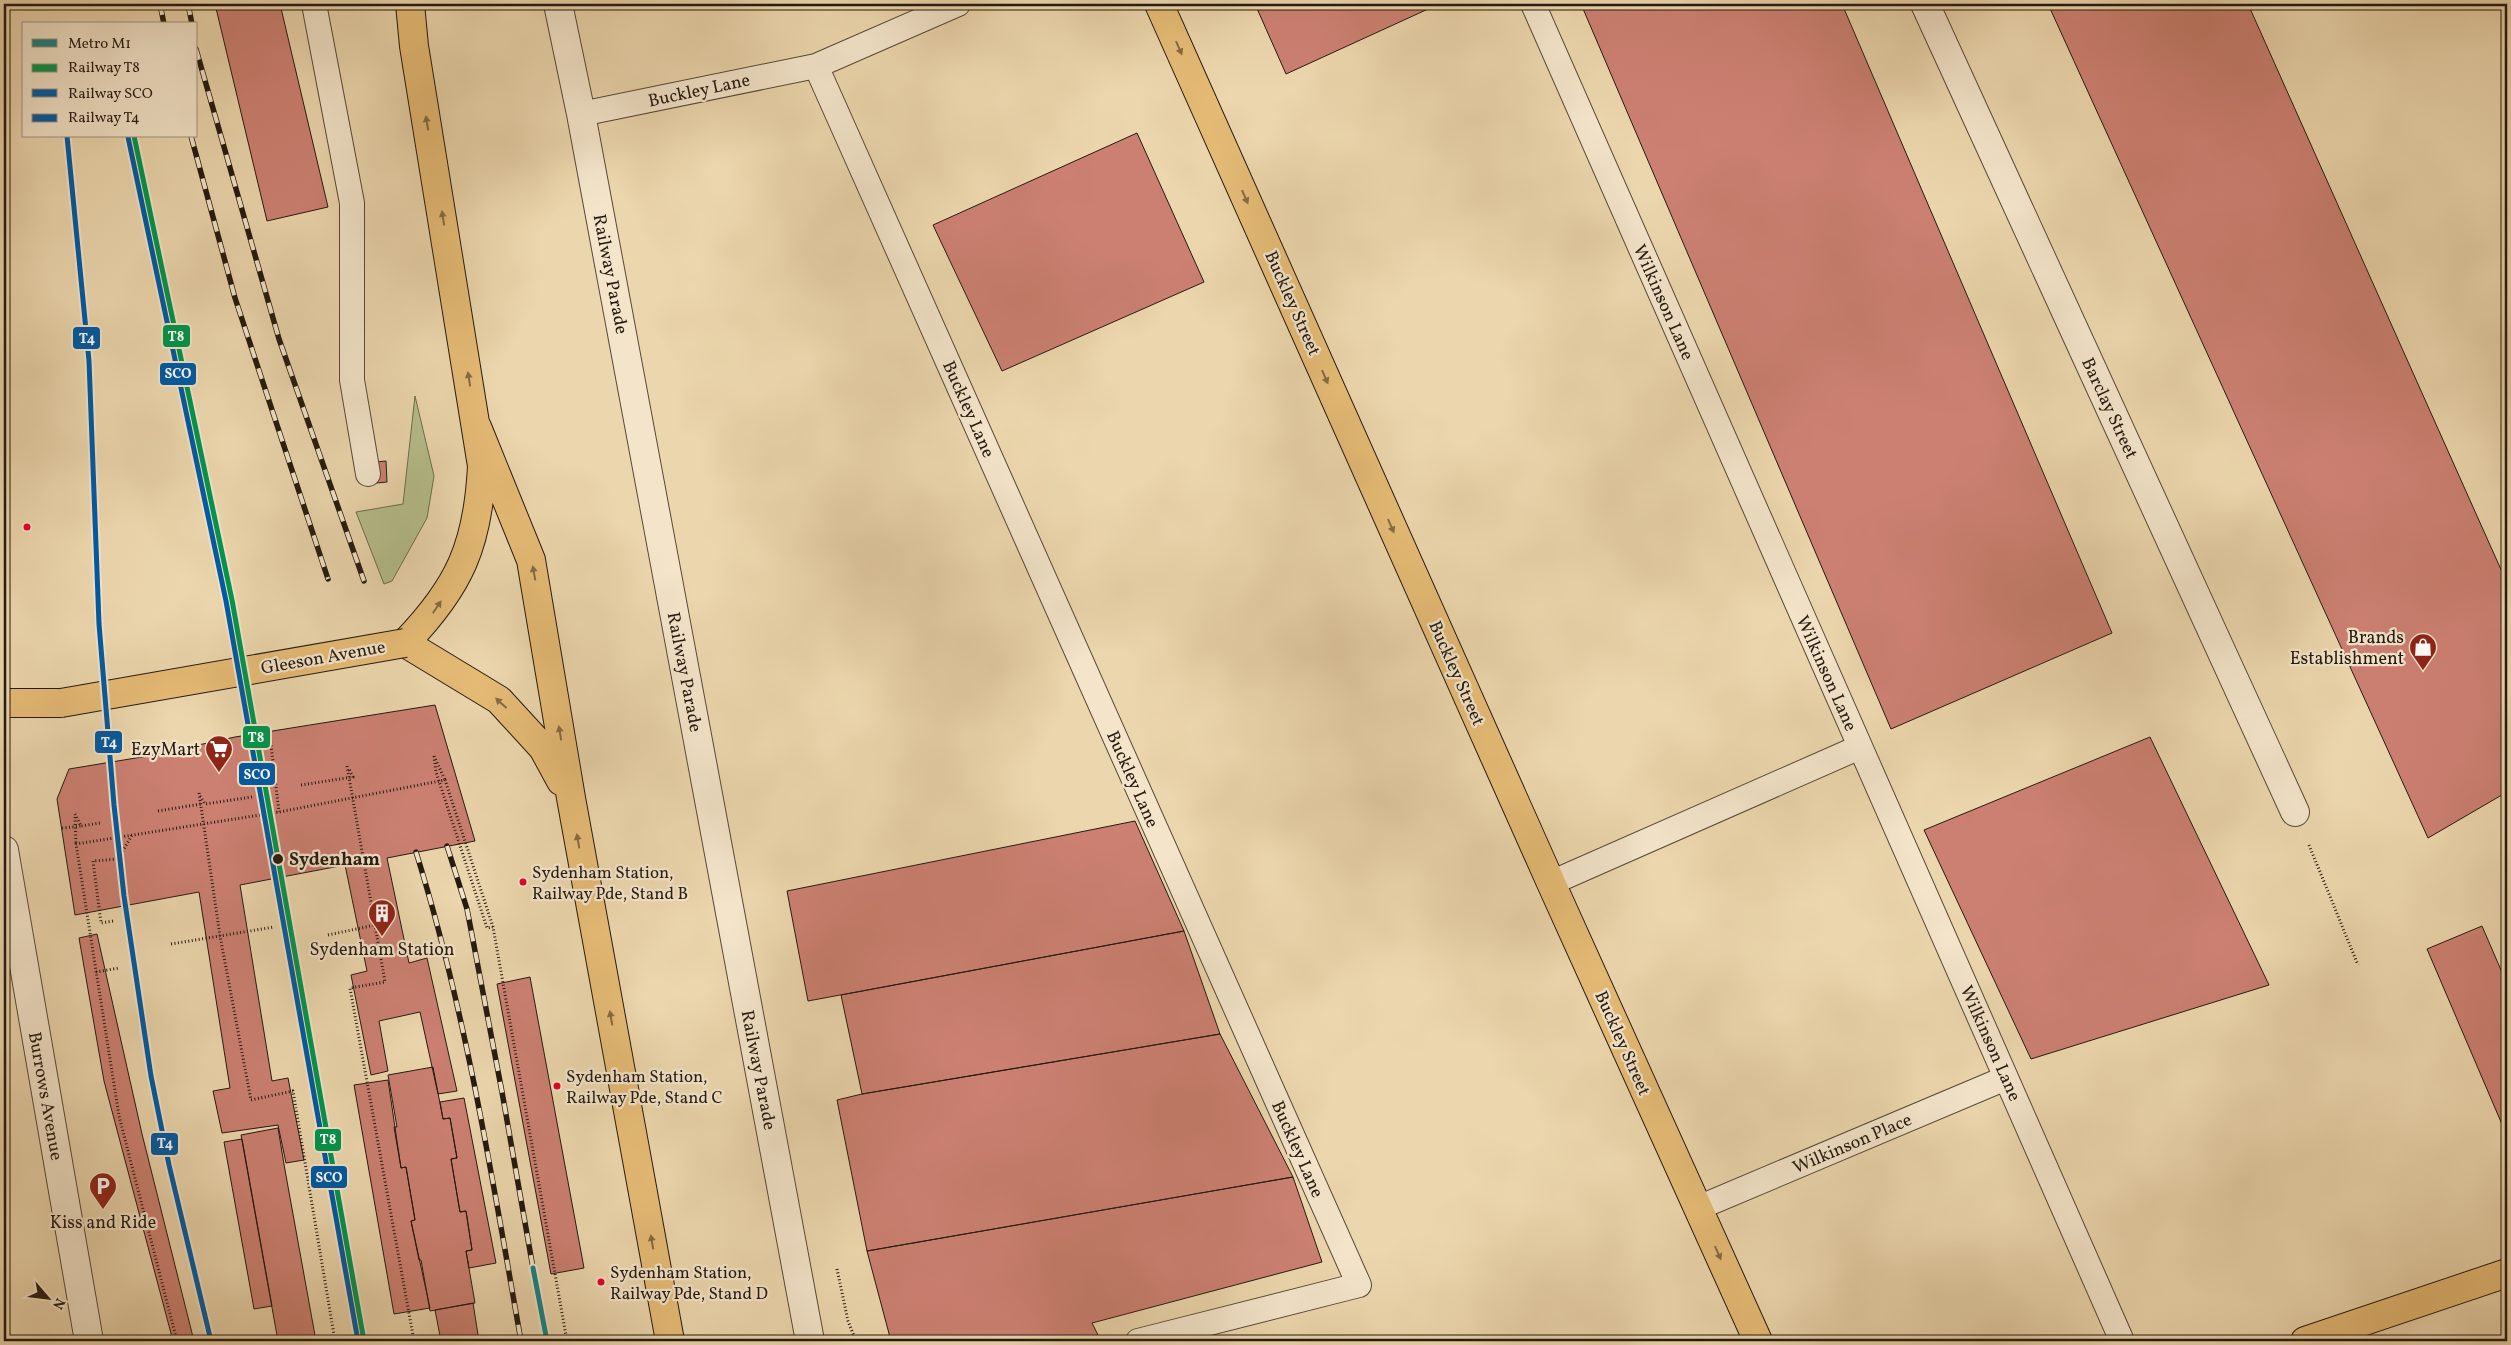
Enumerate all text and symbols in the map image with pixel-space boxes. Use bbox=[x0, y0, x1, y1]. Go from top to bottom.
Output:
legend bbox=[22, 22, 198, 138]
text: Metro M1 bbox=[68, 34, 131, 55]
one-way arrow bbox=[1176, 41, 1184, 55]
text: Railway T8 bbox=[68, 58, 140, 79]
street label: Buckley Lane bbox=[646, 68, 753, 114]
text: Railway SCO bbox=[68, 84, 153, 105]
text: Railway T4 bbox=[68, 108, 140, 129]
one-way arrow bbox=[423, 115, 431, 131]
one-way arrow bbox=[1242, 190, 1250, 204]
one-way arrow bbox=[438, 210, 446, 226]
street label: Railway Parade bbox=[586, 212, 633, 336]
street label: Wilkinson Lane bbox=[1626, 241, 1699, 364]
street label: Buckley Street bbox=[1257, 247, 1326, 360]
line badge: T8 bbox=[162, 324, 191, 348]
line badge: T4 bbox=[72, 326, 101, 350]
text: T8 bbox=[168, 328, 184, 347]
text: T4 bbox=[79, 330, 96, 349]
street label: Barclay Street bbox=[2074, 354, 2143, 463]
street label: Buckley Lane bbox=[935, 357, 1000, 462]
line badge: SCO bbox=[159, 362, 197, 386]
text: SCO bbox=[164, 365, 192, 384]
one-way arrow bbox=[465, 370, 473, 386]
one-way arrow bbox=[1322, 370, 1330, 384]
one-way arrow bbox=[1388, 519, 1396, 533]
unlabelled marker bbox=[22, 522, 32, 532]
one-way arrow bbox=[529, 564, 537, 580]
one-way arrow bbox=[432, 600, 442, 614]
street label: Railway Parade bbox=[660, 610, 707, 734]
street label: Wilkinson Lane bbox=[1789, 612, 1862, 735]
street label: Buckley Street bbox=[1421, 617, 1490, 730]
place label: Brands Establishment bbox=[2290, 626, 2404, 672]
shop icon: Brands Establishment bbox=[2408, 632, 2438, 671]
street label: Gleeson Avenue bbox=[259, 635, 388, 682]
one-way arrow bbox=[496, 697, 508, 709]
one-way arrow bbox=[556, 724, 564, 740]
line badge: T8 bbox=[242, 725, 271, 749]
street label: Buckley Lane bbox=[1099, 727, 1164, 832]
text: T8 bbox=[248, 729, 264, 748]
line badge: T4 bbox=[94, 730, 123, 754]
text: T4 bbox=[101, 734, 118, 753]
supermarket icon: EzyMart bbox=[204, 734, 234, 773]
place label: EzyMart bbox=[131, 738, 200, 763]
line badge: SCO bbox=[238, 762, 276, 786]
text: SCO bbox=[243, 766, 271, 785]
one-way arrow bbox=[574, 833, 582, 849]
place label: Sydenham bbox=[289, 848, 380, 873]
marker: Sydenham bbox=[271, 852, 285, 866]
place label: Sydenham Station, Railway Pde, Stand B bbox=[532, 862, 688, 906]
marker: Sydenham Station, Railway Pde, Stand B bbox=[518, 877, 528, 887]
building icon: Sydenham Station bbox=[367, 898, 397, 937]
place label: Sydenham Station bbox=[309, 938, 455, 963]
street label: Wilkinson Lane bbox=[1953, 982, 2026, 1105]
street label: Buckley Street bbox=[1587, 987, 1656, 1100]
street label: Railway Parade bbox=[734, 1008, 781, 1132]
one-way arrow bbox=[606, 1010, 614, 1026]
street label: Burrows Avenue bbox=[21, 1030, 68, 1162]
place label: Sydenham Station, Railway Pde, Stand C bbox=[566, 1066, 723, 1110]
marker: Sydenham Station, Railway Pde, Stand C bbox=[552, 1081, 562, 1091]
street label: Buckley Lane bbox=[1264, 1097, 1329, 1202]
street label: Wilkinson Place bbox=[1789, 1108, 1916, 1181]
line badge: T8 bbox=[314, 1128, 342, 1152]
text: T8 bbox=[320, 1131, 336, 1150]
line badge: T4 bbox=[150, 1132, 179, 1156]
text: T4 bbox=[157, 1135, 174, 1154]
line badge: SCO bbox=[310, 1165, 348, 1189]
text: SCO bbox=[315, 1169, 343, 1188]
parking icon: Kiss and Ride bbox=[88, 1171, 118, 1210]
place label: Kiss and Ride bbox=[50, 1211, 156, 1236]
one-way arrow bbox=[648, 1234, 656, 1249]
one-way arrow bbox=[1714, 1246, 1722, 1260]
place label: Sydenham Station, Railway Pde, Stand D bbox=[610, 1262, 768, 1306]
north arrow bbox=[22, 1272, 72, 1322]
marker: Sydenham Station, Railway Pde, Stand D bbox=[596, 1277, 606, 1287]
text: N bbox=[47, 1294, 69, 1312]

